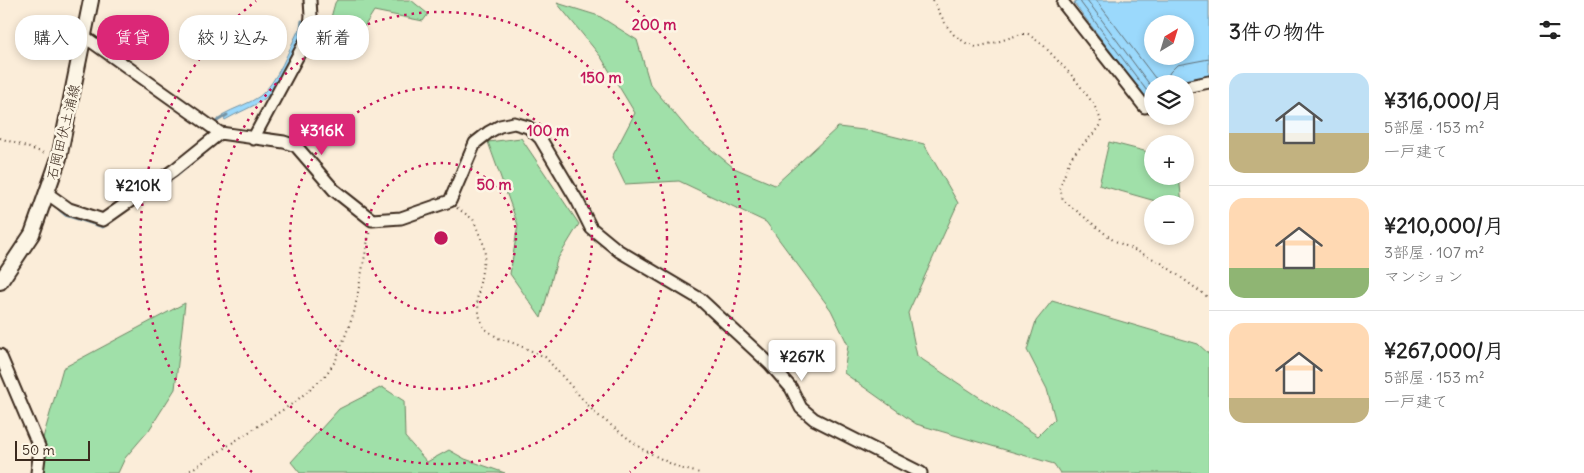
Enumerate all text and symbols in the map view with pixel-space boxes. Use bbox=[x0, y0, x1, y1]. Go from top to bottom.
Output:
chip: 購入 bbox=[15, 15, 87, 60]
chip: 賃貸 bbox=[97, 15, 169, 60]
chip: 絞り込み bbox=[179, 15, 287, 60]
chip: 新着 bbox=[297, 15, 369, 60]
text: 200 m bbox=[632, 15, 676, 34]
north arrow bbox=[1144, 15, 1194, 65]
map controls bbox=[1144, 15, 1194, 245]
icon: filters bbox=[1536, 16, 1564, 44]
text: 3件の物件 bbox=[1229, 18, 1325, 45]
text: 150 m bbox=[580, 68, 622, 87]
button: layers bbox=[1144, 75, 1194, 125]
street label: 石岡田伏土浦線 bbox=[42, 82, 84, 182]
text: ¥316,000/月 bbox=[1384, 87, 1503, 114]
icon: home bbox=[1269, 93, 1329, 153]
pin: ¥316K bbox=[287, 114, 357, 156]
text: 5部屋 · 153 m² bbox=[1384, 117, 1485, 137]
text: ¥316K bbox=[300, 120, 344, 140]
text: 100 m bbox=[527, 121, 569, 140]
button: + bbox=[1144, 135, 1194, 185]
text: 一戸建て bbox=[1384, 141, 1448, 161]
pin: ¥210K bbox=[103, 168, 173, 211]
text: ¥210K bbox=[116, 175, 160, 195]
text: 50 m bbox=[476, 175, 512, 194]
button: − bbox=[1144, 195, 1194, 245]
text: ¥210,000/月 bbox=[1384, 212, 1504, 239]
icon: home bbox=[1269, 218, 1329, 278]
centre of rings bbox=[432, 229, 450, 247]
text: 3部屋 · 107 m² bbox=[1384, 242, 1485, 262]
text: マンション bbox=[1384, 266, 1463, 286]
text: ¥267,000/月 bbox=[1384, 337, 1504, 364]
pin: ¥267K bbox=[767, 340, 837, 382]
icon: home bbox=[1269, 343, 1329, 403]
text: ¥267K bbox=[779, 346, 825, 366]
text: 5部屋 · 153 m² bbox=[1384, 367, 1485, 387]
text: 一戸建て bbox=[1384, 391, 1448, 411]
scale bar bbox=[15, 438, 90, 461]
text: 50 m bbox=[22, 441, 55, 459]

